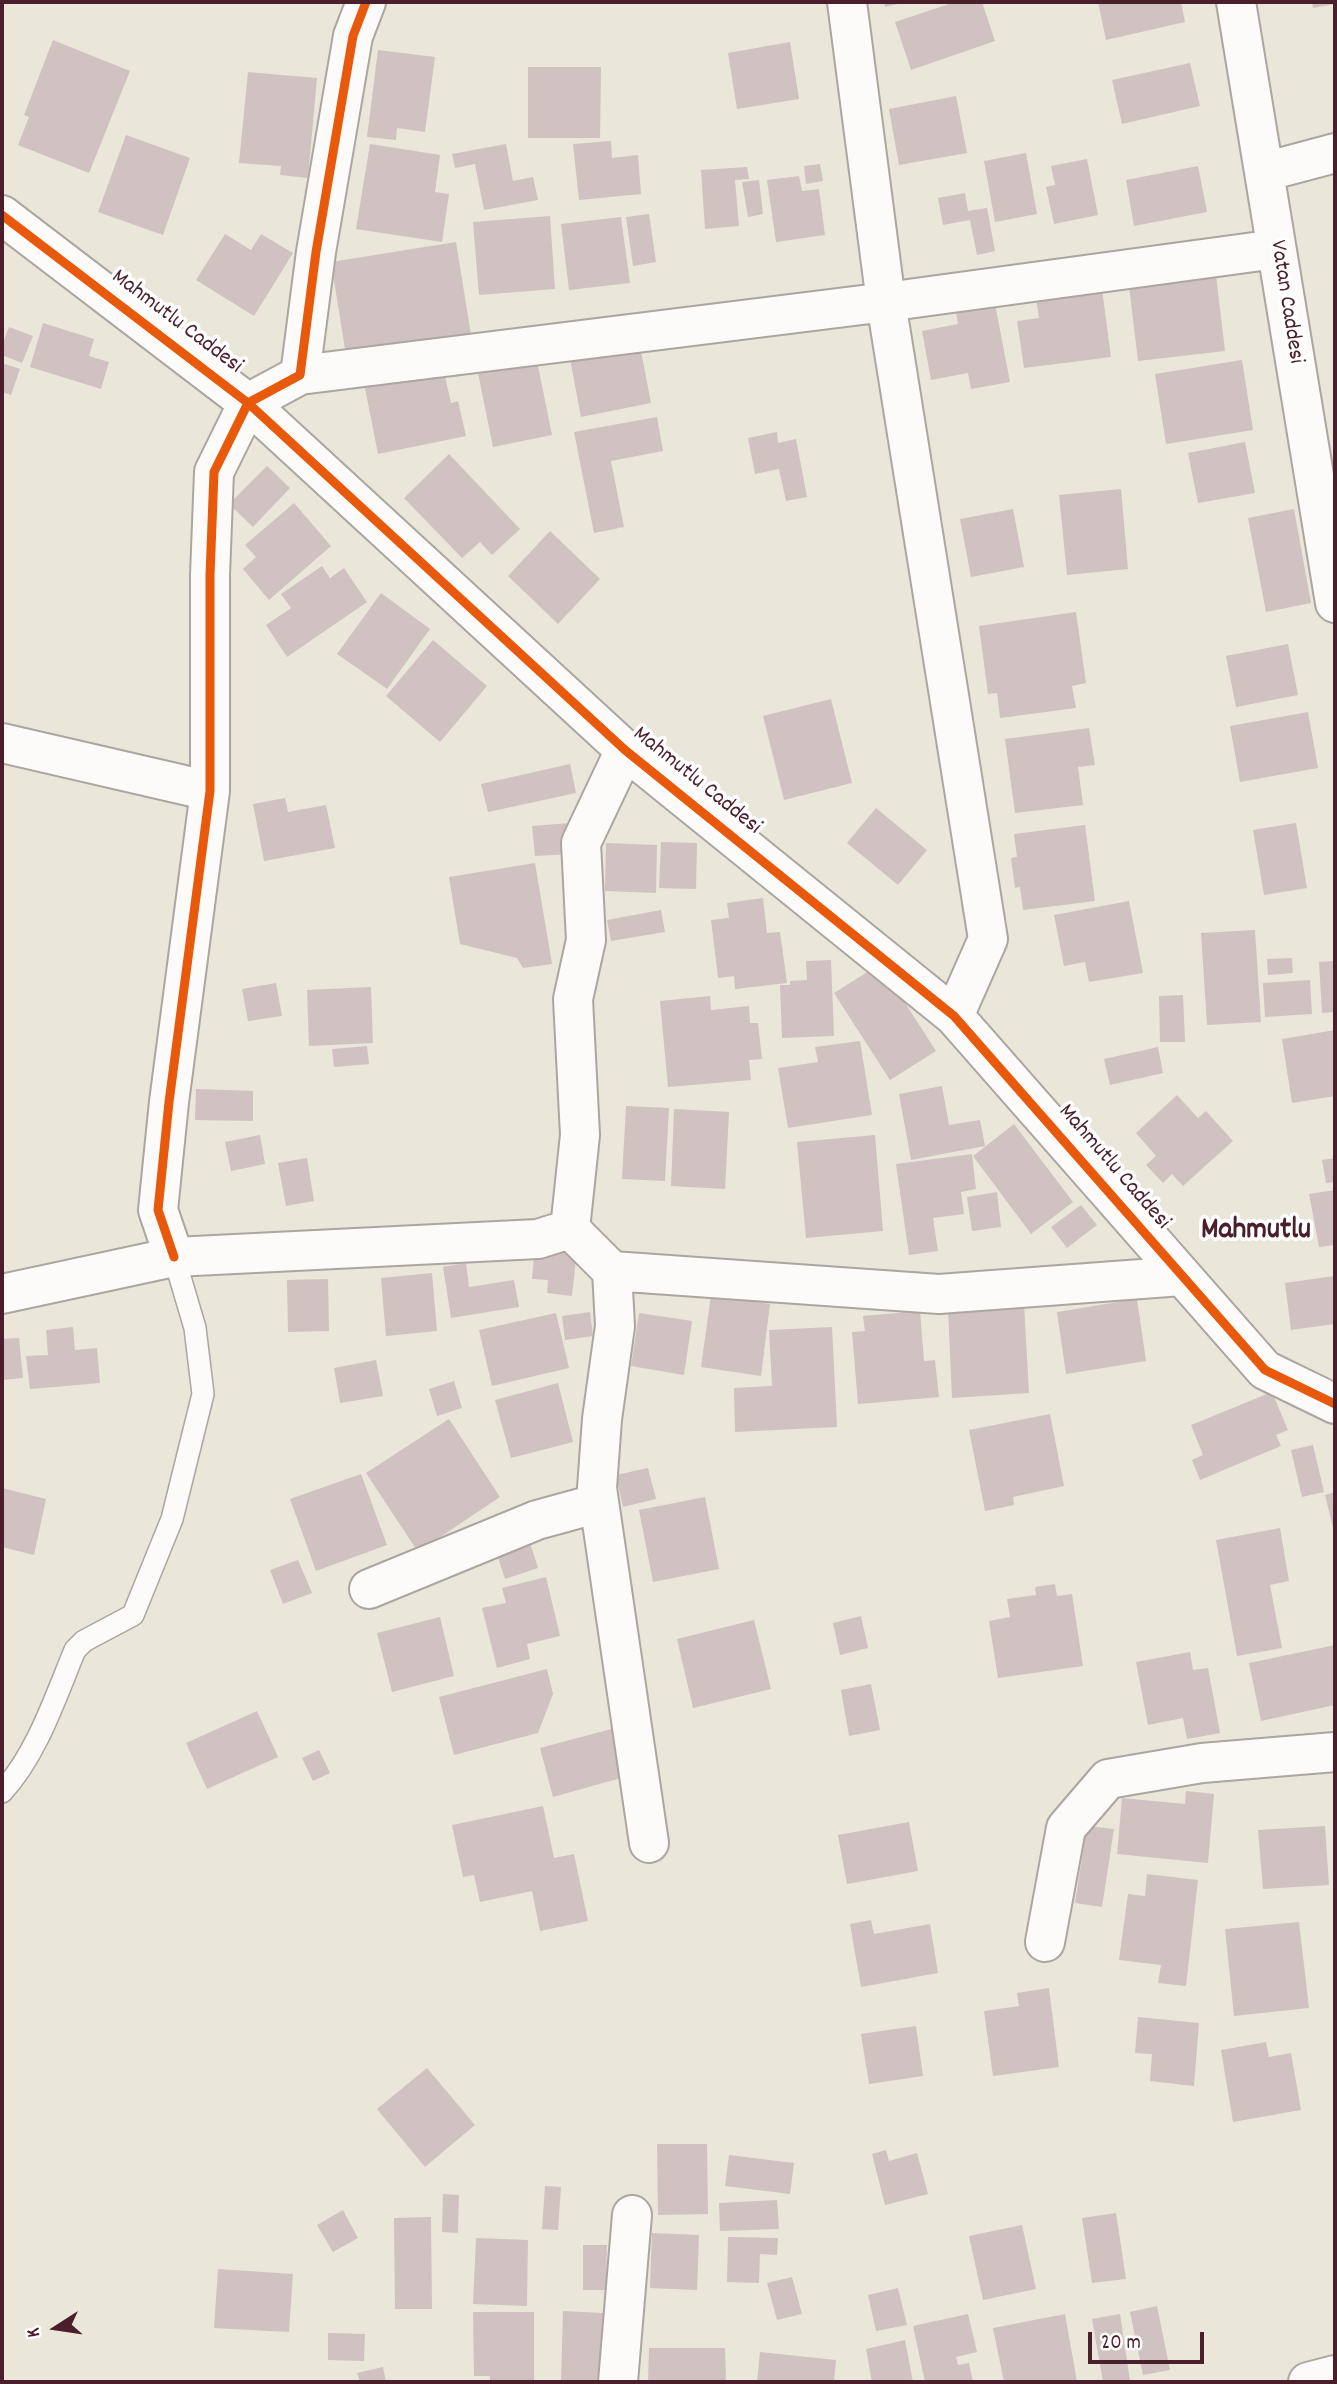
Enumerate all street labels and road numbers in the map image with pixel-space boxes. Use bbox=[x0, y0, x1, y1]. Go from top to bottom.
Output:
street label: Vatan Caddesi bbox=[1262, 238, 1308, 366]
street label: Mahmutlu Caddesi bbox=[105, 265, 247, 381]
street label: Mahmutlu Caddesi bbox=[626, 722, 766, 842]
street label: Mahmutlu Caddesi bbox=[1051, 1100, 1175, 1236]

